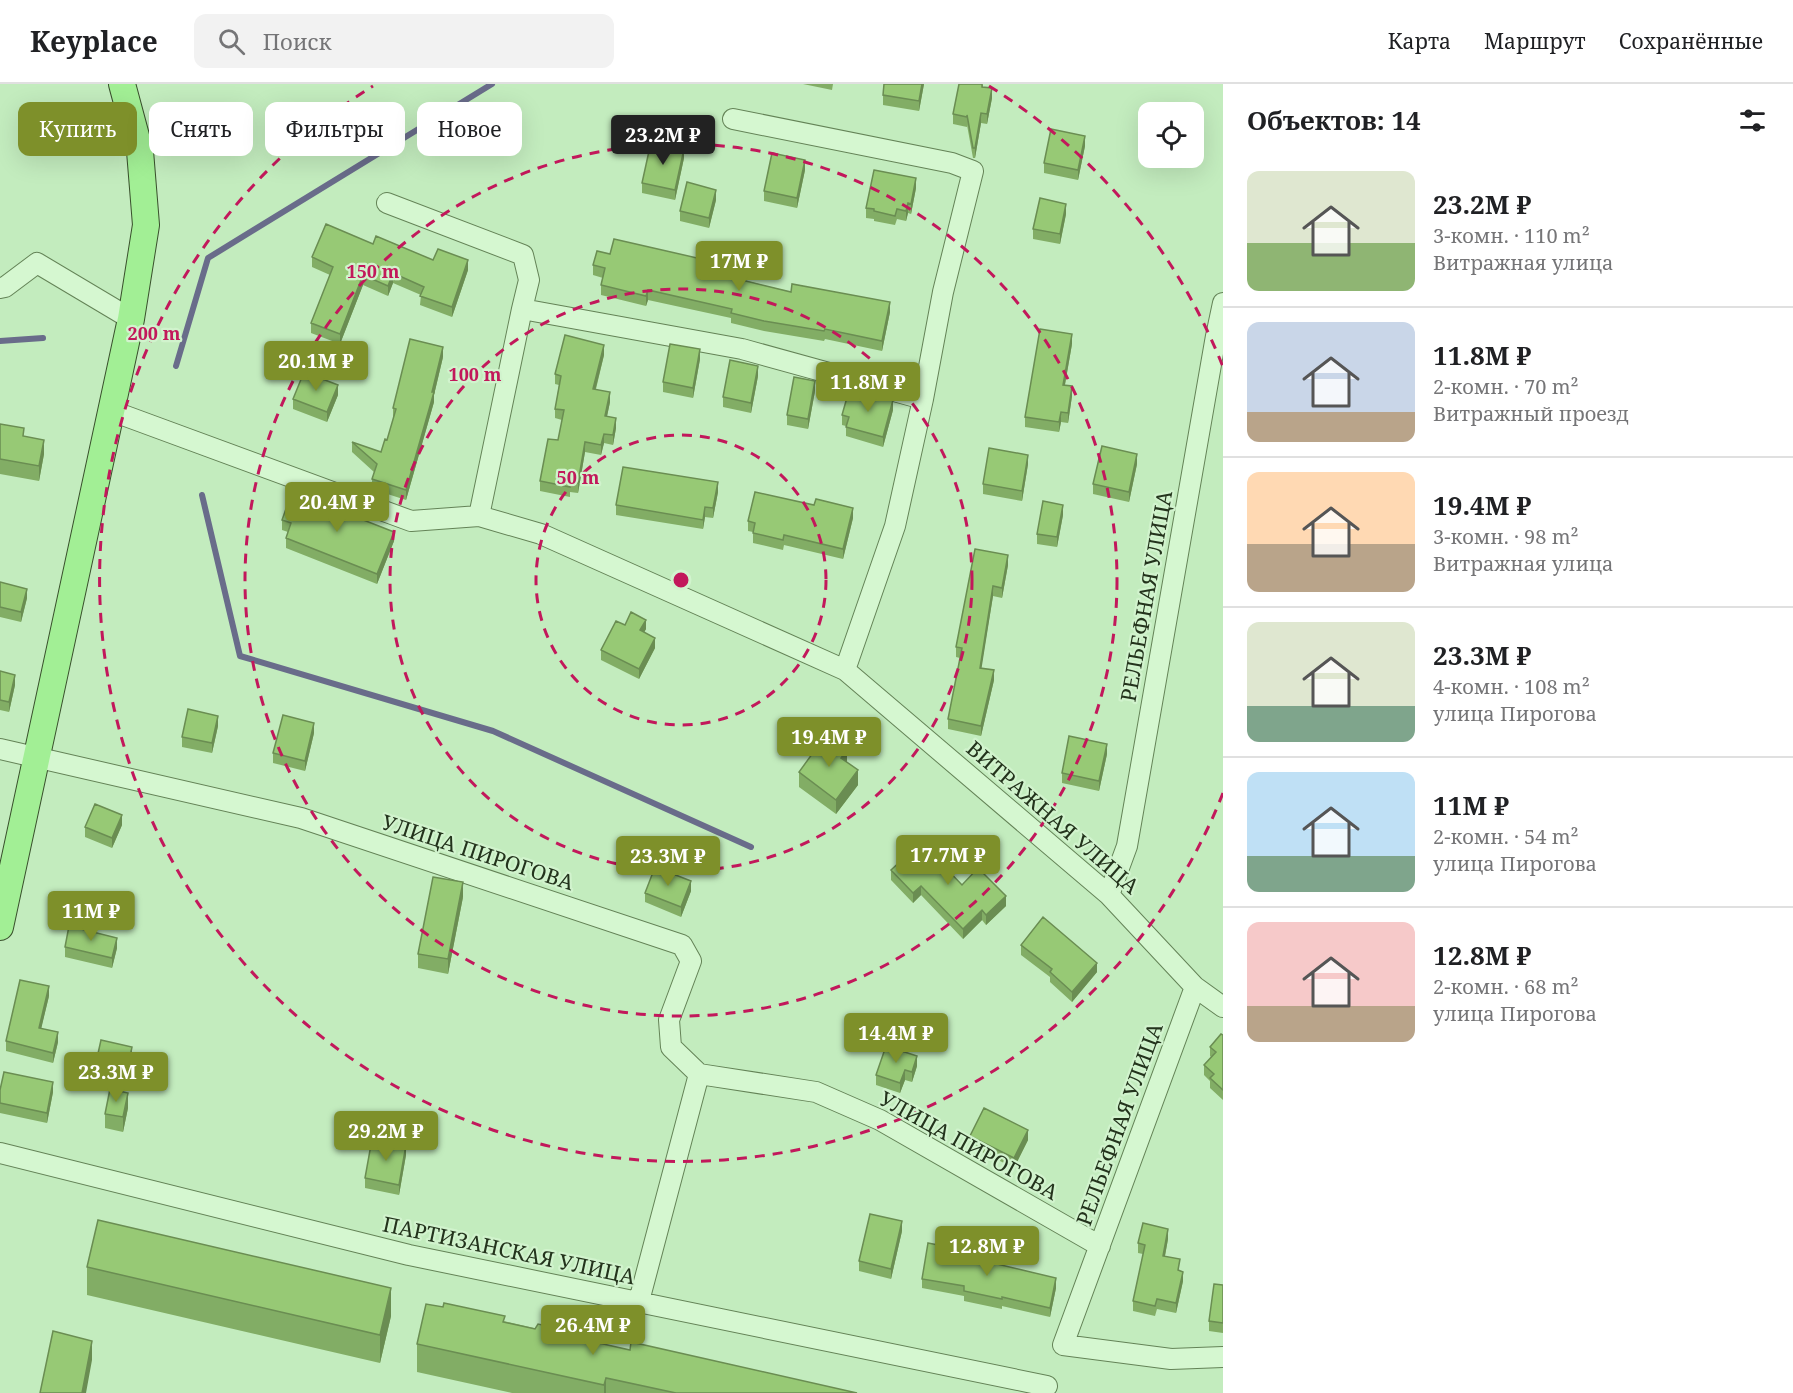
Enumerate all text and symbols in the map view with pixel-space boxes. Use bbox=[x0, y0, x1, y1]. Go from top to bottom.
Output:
search box bbox=[194, 14, 614, 68]
text: Keyplace bbox=[30, 22, 158, 60]
icon: search bbox=[215, 25, 248, 58]
text: Поиск bbox=[263, 26, 331, 56]
text: Карта bbox=[1388, 27, 1451, 55]
text: Маршрут bbox=[1484, 27, 1586, 55]
text: Сохранённые bbox=[1619, 27, 1763, 55]
chip: Купить bbox=[18, 102, 137, 156]
chip: Снять bbox=[149, 102, 253, 156]
chip: Фильтры bbox=[265, 102, 405, 156]
chip: Новое bbox=[417, 102, 522, 156]
map controls bbox=[1138, 102, 1204, 168]
button: locate bbox=[1138, 102, 1204, 168]
text: Объектов: 14 bbox=[1247, 102, 1421, 138]
icon: filters bbox=[1736, 104, 1769, 137]
pin: 23.2M ₽ bbox=[608, 115, 718, 166]
text: 23.2M ₽ bbox=[625, 121, 701, 148]
text: 23.2M ₽ bbox=[1433, 186, 1532, 222]
icon: home bbox=[1295, 195, 1367, 267]
text: 3-комн. · 110 m² bbox=[1433, 222, 1590, 249]
pin: 17M ₽ bbox=[697, 241, 781, 292]
text: 17M ₽ bbox=[710, 247, 768, 274]
text: Витражная улица bbox=[1433, 249, 1613, 276]
text: 150 m bbox=[347, 259, 400, 283]
text: 200 m bbox=[128, 321, 181, 345]
text: 11.8M ₽ bbox=[1433, 337, 1532, 373]
pin: 20.1M ₽ bbox=[261, 341, 371, 392]
icon: home bbox=[1295, 346, 1367, 418]
text: 20.1M ₽ bbox=[278, 347, 354, 374]
text: 100 m bbox=[449, 362, 502, 386]
pin: 11.8M ₽ bbox=[813, 362, 923, 413]
text: 11.8M ₽ bbox=[830, 368, 906, 395]
text: 2-комн. · 70 m² bbox=[1433, 373, 1579, 400]
text: Витражный проезд bbox=[1433, 400, 1629, 427]
text: 50 m bbox=[557, 465, 600, 489]
pin: 20.4M ₽ bbox=[282, 482, 392, 533]
text: 19.4M ₽ bbox=[1433, 487, 1532, 523]
text: 20.4M ₽ bbox=[299, 488, 375, 515]
street label: РЕЛЬЕФНАЯ УЛИЦА bbox=[1114, 488, 1178, 704]
icon: home bbox=[1295, 496, 1367, 568]
text: 3-комн. · 98 m² bbox=[1433, 523, 1579, 550]
text: Витражная улица bbox=[1433, 550, 1613, 577]
centre of rings bbox=[671, 570, 691, 590]
text: 23.3M ₽ bbox=[1433, 637, 1532, 673]
icon: home bbox=[1295, 646, 1367, 718]
text: 4-комн. · 108 m² bbox=[1433, 673, 1590, 700]
text: улица Пирогова bbox=[1433, 700, 1597, 727]
pin: 19.4M ₽ bbox=[774, 717, 884, 768]
text: 19.4M ₽ bbox=[791, 723, 867, 750]
street label: ВИТРАЖНАЯ УЛИЦА bbox=[961, 734, 1145, 900]
text: 11M ₽ bbox=[1433, 787, 1509, 823]
icon: home bbox=[1295, 796, 1367, 868]
street label: УЛИЦА ПИРОГОВА bbox=[378, 808, 578, 896]
text: 2-комн. · 54 m² bbox=[1433, 823, 1579, 850]
pin: 17.7M ₽ bbox=[893, 835, 1003, 886]
pin: 23.3M ₽ bbox=[613, 836, 723, 887]
text: 17.7M ₽ bbox=[910, 841, 986, 868]
text: 23.3M ₽ bbox=[630, 842, 706, 869]
text: улица Пирогова bbox=[1433, 850, 1597, 877]
pin: 11M ₽ bbox=[49, 891, 133, 942]
text: 11M ₽ bbox=[62, 897, 120, 924]
text: 12.8M ₽ bbox=[1433, 937, 1532, 973]
icon: home bbox=[1295, 946, 1367, 1018]
text: 2-комн. · 68 m² bbox=[1433, 973, 1579, 1000]
text: улица Пирогова bbox=[1433, 1000, 1597, 1027]
pin: 14.4M ₽ bbox=[841, 1013, 951, 1064]
text: 14.4M ₽ bbox=[858, 1019, 934, 1046]
street label: РЕЛЬЕФНАЯ УЛИЦА bbox=[1069, 1019, 1169, 1229]
pin: 23.3M ₽ bbox=[61, 1052, 171, 1103]
text: 23.3M ₽ bbox=[78, 1058, 154, 1085]
street label: УЛИЦА ПИРОГОВА bbox=[875, 1084, 1064, 1206]
pin: 29.2M ₽ bbox=[331, 1111, 441, 1162]
text: 29.2M ₽ bbox=[348, 1117, 424, 1144]
street label: ПАРТИЗАНСКАЯ УЛИЦА bbox=[380, 1210, 638, 1290]
pin: 12.8M ₽ bbox=[932, 1226, 1042, 1277]
text: 12.8M ₽ bbox=[949, 1232, 1025, 1259]
pin: 26.4M ₽ bbox=[538, 1305, 648, 1356]
text: 26.4M ₽ bbox=[555, 1311, 631, 1338]

